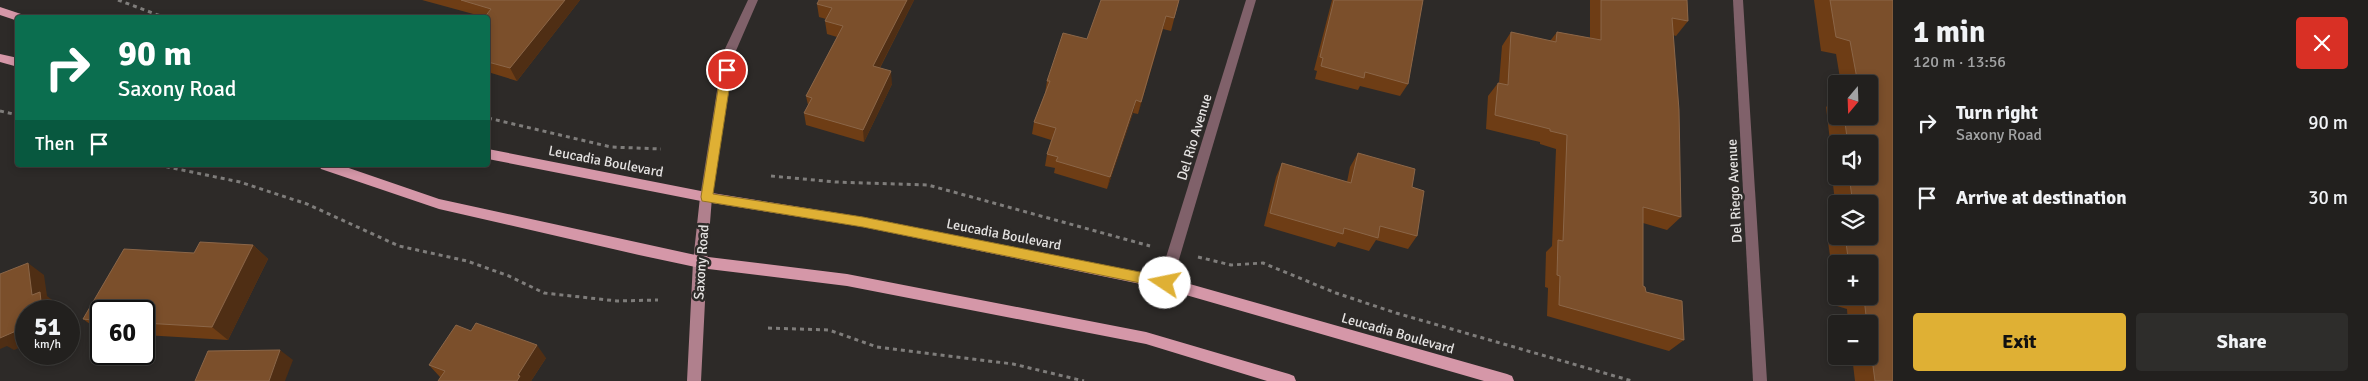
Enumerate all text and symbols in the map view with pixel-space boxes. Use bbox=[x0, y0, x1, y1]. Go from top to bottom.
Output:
text: 1 min bbox=[1913, 14, 1985, 51]
button: close bbox=[2296, 17, 2348, 69]
text: 90 m bbox=[118, 32, 192, 75]
icon: right bbox=[35, 35, 100, 100]
pin bbox=[706, 49, 748, 91]
text: 120 m · 13:56 bbox=[1913, 52, 2006, 72]
icon: arrive bbox=[713, 56, 741, 84]
text: Saxony Road bbox=[118, 75, 236, 102]
north arrow bbox=[1828, 75, 1878, 125]
map controls bbox=[1828, 75, 1878, 365]
street label: Del Rio Avenue bbox=[1173, 92, 1216, 182]
text: Turn right bbox=[1956, 101, 2038, 125]
icon: right bbox=[1913, 109, 1941, 137]
text: 90 m bbox=[2308, 111, 2348, 135]
text: Saxony Road bbox=[1956, 125, 2042, 145]
icon: arrive bbox=[85, 130, 113, 158]
text: Then bbox=[35, 132, 75, 156]
button: sound bbox=[1828, 135, 1878, 185]
street label: Del Riego Avenue bbox=[1723, 139, 1746, 243]
street label: Leucadia Boulevard bbox=[547, 142, 665, 181]
icon: arrive bbox=[1913, 184, 1941, 212]
text: Arrive at destination bbox=[1956, 186, 2127, 210]
text: 30 m bbox=[2308, 186, 2348, 210]
button: layers bbox=[1828, 195, 1878, 245]
street label: Leucadia Boulevard bbox=[945, 215, 1063, 254]
street label: Saxony Road bbox=[690, 224, 713, 300]
button: + bbox=[1828, 255, 1878, 305]
position arrow bbox=[1138, 256, 1190, 308]
speed limit sign: 60 bbox=[90, 300, 155, 365]
street label: Leucadia Boulevard bbox=[1339, 309, 1456, 358]
text: 51 bbox=[34, 311, 61, 342]
button: Exit bbox=[1913, 313, 2126, 371]
button: Share bbox=[2136, 313, 2348, 371]
button: − bbox=[1828, 315, 1878, 365]
text: km/h bbox=[34, 337, 61, 352]

